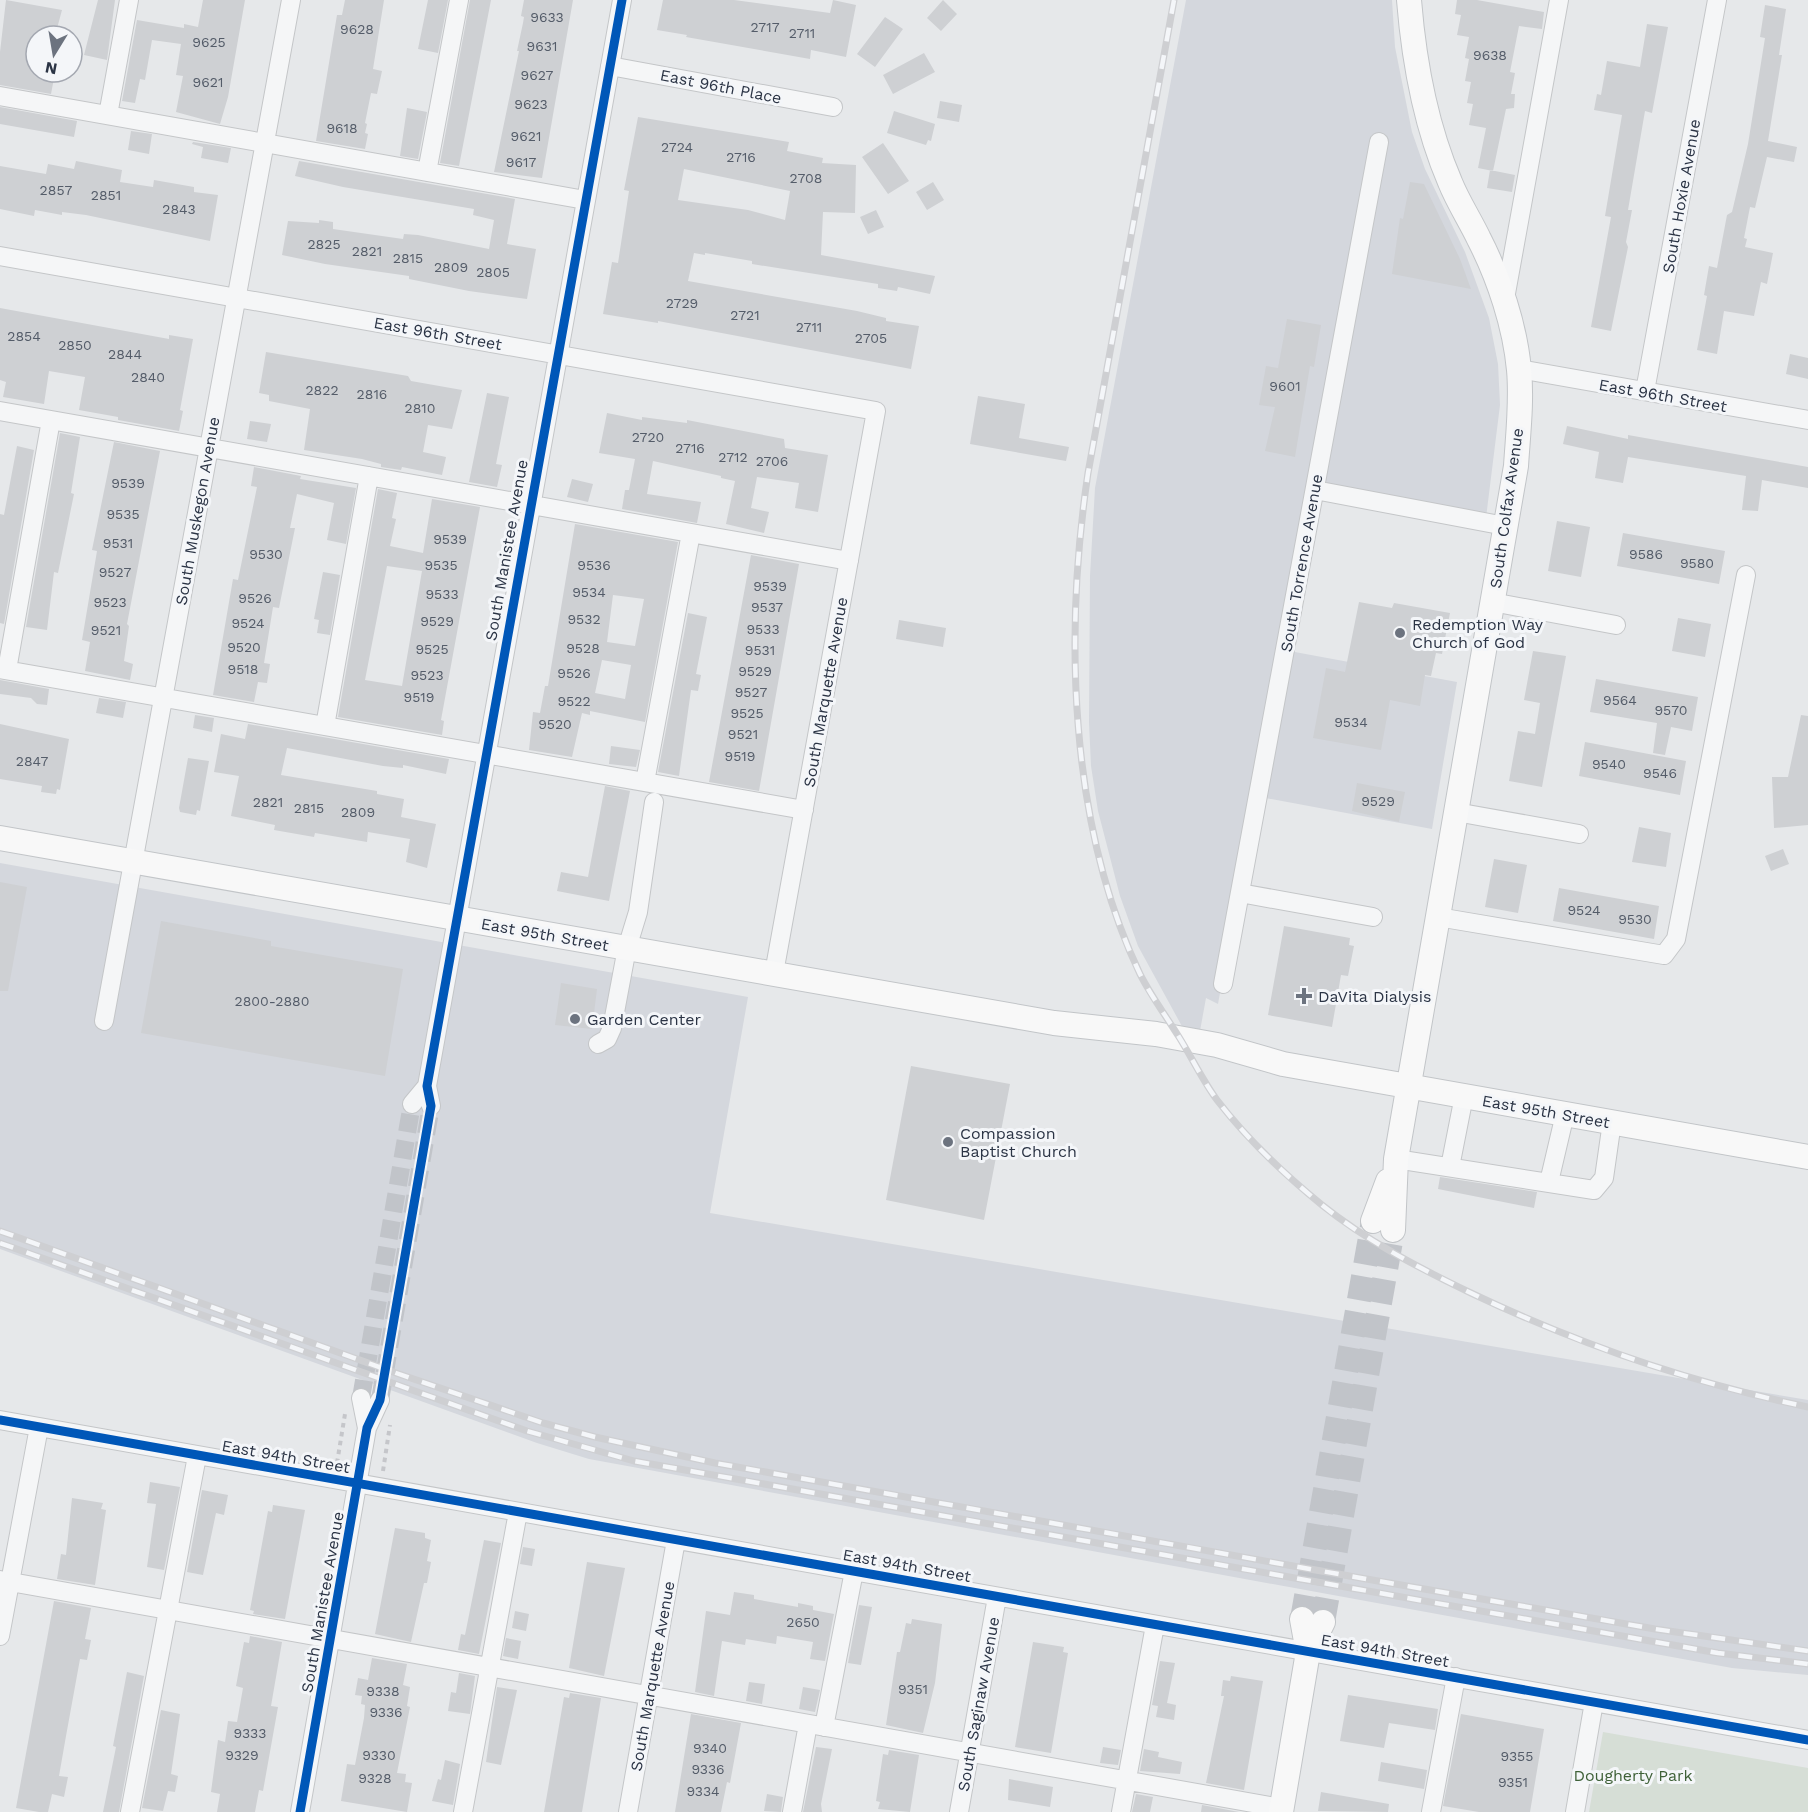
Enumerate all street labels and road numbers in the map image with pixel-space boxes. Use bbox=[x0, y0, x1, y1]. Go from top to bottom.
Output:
street label: East 96th Place bbox=[659, 65, 783, 108]
street label: South Hoxie Avenue bbox=[1659, 118, 1704, 275]
street label: East 96th Street bbox=[372, 313, 504, 354]
street label: East 96th Street bbox=[1597, 375, 1729, 416]
street label: South Muskegon Avenue bbox=[172, 415, 223, 607]
street label: South Colfax Avenue bbox=[1486, 427, 1527, 589]
street label: South Manistee Avenue bbox=[481, 458, 532, 642]
street label: South Torrence Avenue bbox=[1276, 473, 1327, 654]
street label: South Marquette Avenue bbox=[799, 596, 852, 789]
street label: East 95th Street bbox=[480, 914, 611, 955]
street label: East 95th Street bbox=[1481, 1091, 1612, 1132]
street label: East 94th Street bbox=[220, 1436, 352, 1477]
street label: South Manistee Avenue bbox=[297, 1510, 348, 1694]
street label: East 94th Street bbox=[841, 1545, 973, 1586]
street label: South Marquette Avenue bbox=[626, 1580, 679, 1773]
street label: South Saginaw Avenue bbox=[954, 1615, 1003, 1793]
street label: East 94th Street bbox=[1319, 1630, 1451, 1671]

